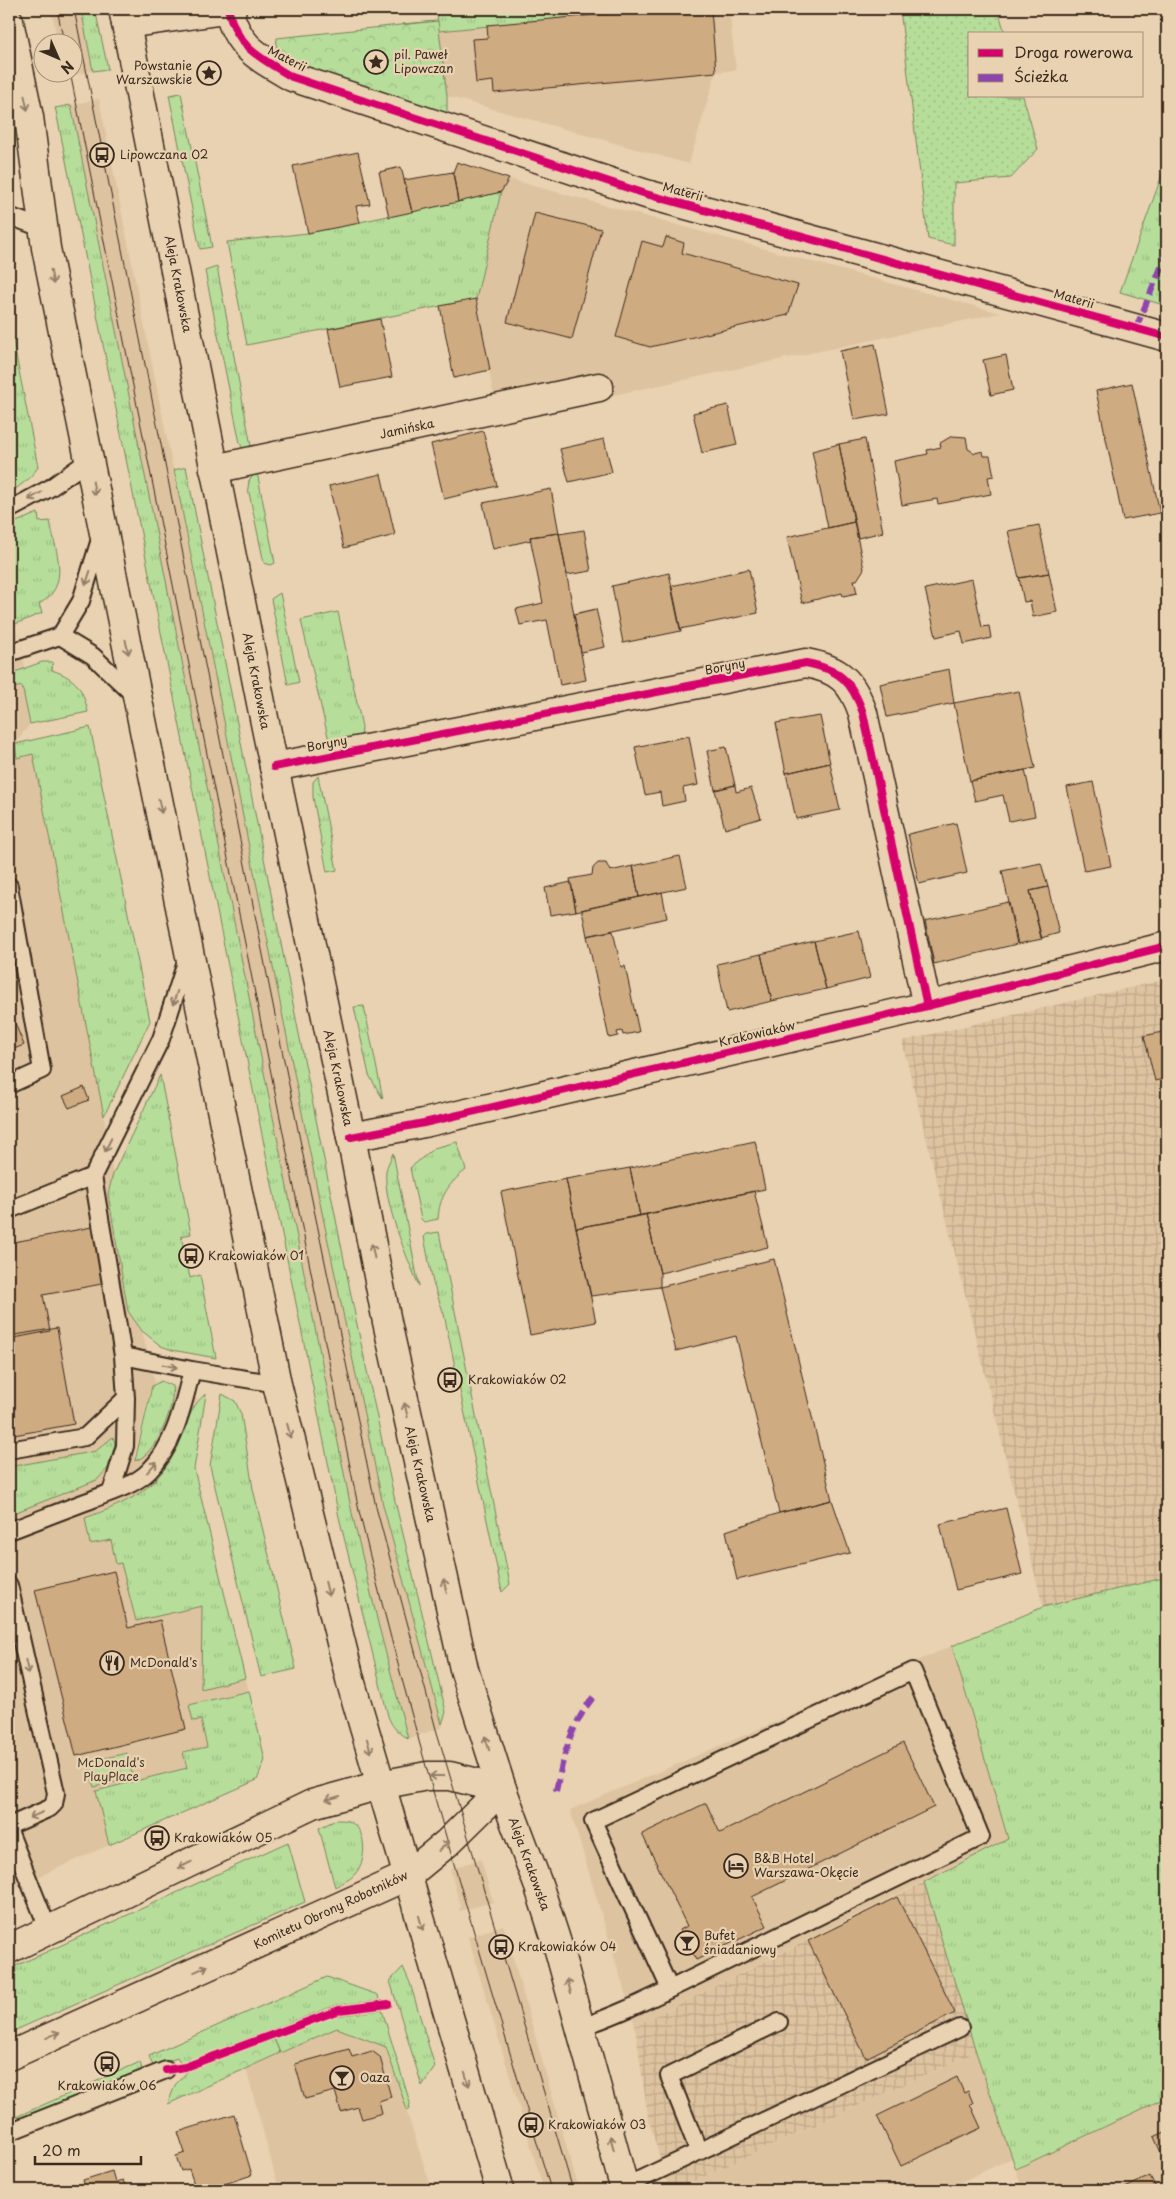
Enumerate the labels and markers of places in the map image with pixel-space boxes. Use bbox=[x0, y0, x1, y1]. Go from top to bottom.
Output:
place label: pil. Paweł Lipowczan bbox=[394, 45, 453, 77]
place icon: pil. Paweł Lipowczan bbox=[363, 49, 389, 75]
place label: Powstanie Warszawskie bbox=[116, 56, 192, 88]
place icon: Powstanie Warszawskie bbox=[196, 60, 222, 86]
bus stop icon: Lipowczana 02 bbox=[89, 142, 115, 168]
place label: Lipowczana 02 bbox=[120, 145, 208, 163]
bus stop icon: Krakowiaków 01 bbox=[178, 1243, 204, 1269]
place label: Krakowiaków 01 bbox=[208, 1246, 304, 1264]
bus stop icon: Krakowiaków 02 bbox=[437, 1367, 463, 1393]
place label: Krakowiaków 02 bbox=[468, 1370, 567, 1388]
restaurant icon: McDonald's bbox=[99, 1650, 125, 1676]
place label: McDonald's bbox=[130, 1653, 198, 1671]
bus stop icon: Krakowiaków 05 bbox=[144, 1825, 170, 1851]
place label: Krakowiaków 05 bbox=[174, 1828, 272, 1846]
place label: B&B Hotel Warszawa-Okęcie bbox=[754, 1849, 859, 1881]
hotel icon: B&B Hotel Warszawa-Okęcie bbox=[723, 1853, 749, 1879]
place label: Bufet śniadaniowy bbox=[704, 1926, 776, 1958]
bar icon: Bufet śniadaniowy bbox=[674, 1930, 700, 1956]
bus stop icon: Krakowiaków 04 bbox=[488, 1934, 514, 1960]
place label: Krakowiaków 04 bbox=[518, 1937, 616, 1955]
bus stop icon: Krakowiaków 06 bbox=[94, 2051, 120, 2077]
bar icon: Oaza bbox=[329, 2065, 355, 2091]
place label: Oaza bbox=[360, 2068, 390, 2086]
place label: Krakowiaków 06 bbox=[58, 2076, 156, 2094]
bus stop icon: Krakowiaków 03 bbox=[518, 2112, 544, 2138]
place label: Krakowiaków 03 bbox=[548, 2115, 646, 2133]

